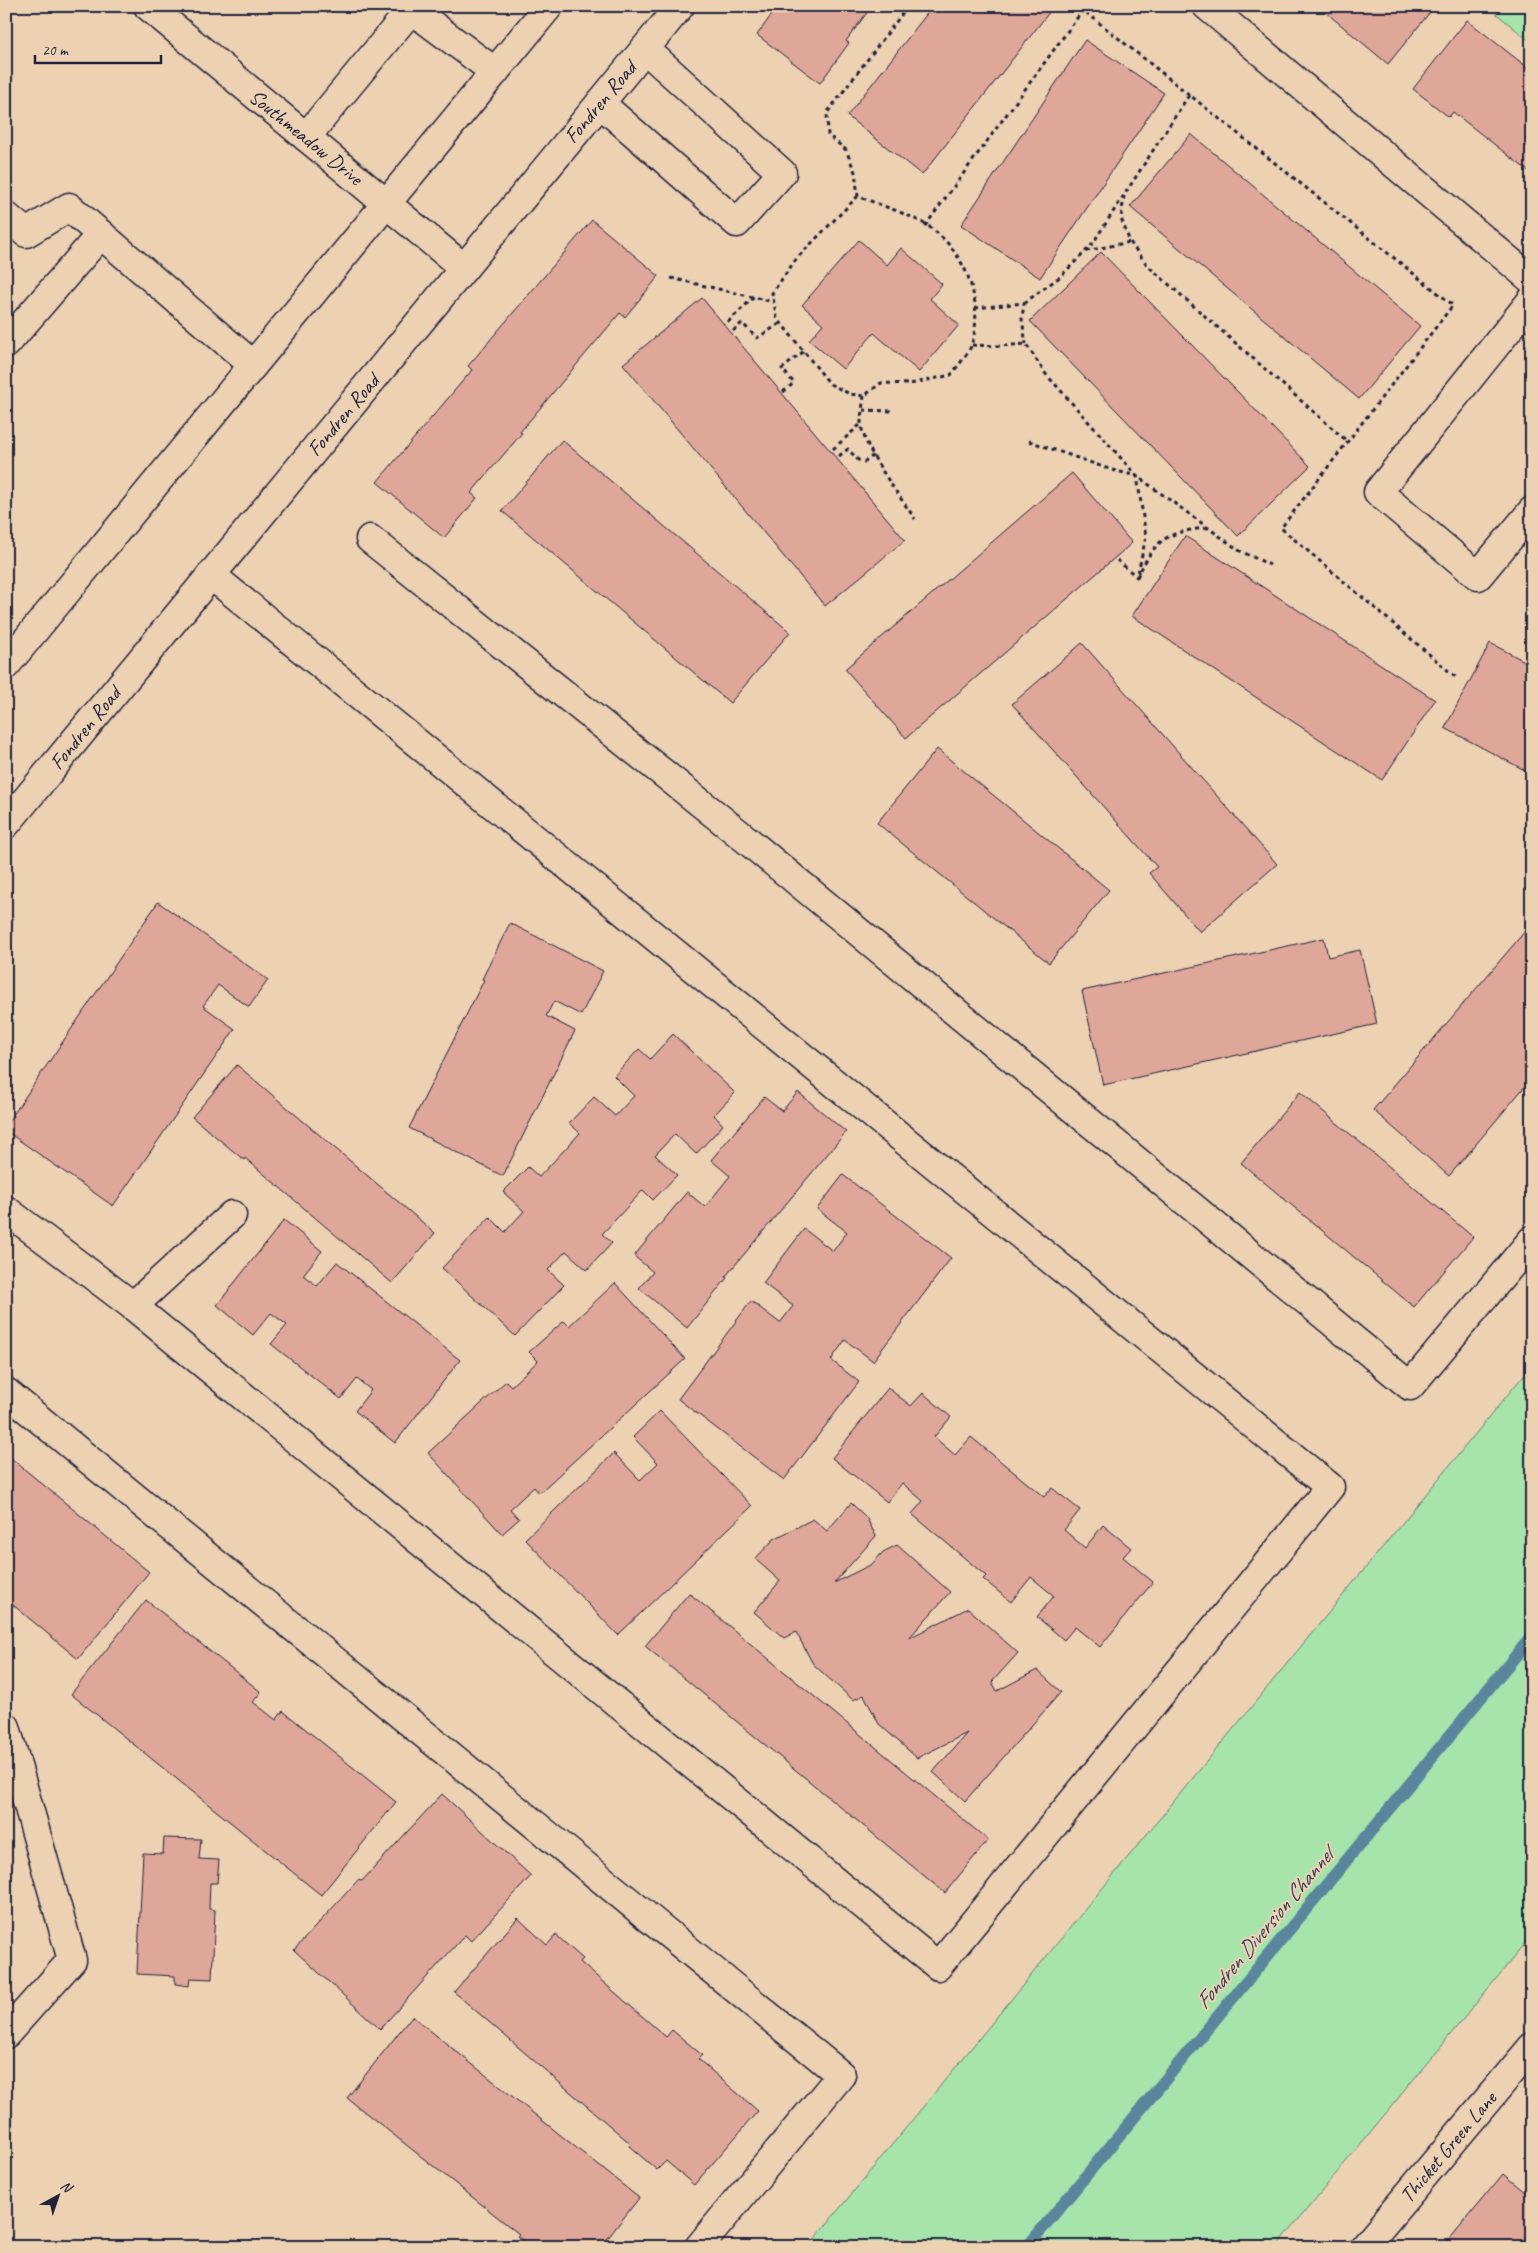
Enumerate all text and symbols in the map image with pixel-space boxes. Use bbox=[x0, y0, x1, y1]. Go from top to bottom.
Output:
scale bar bbox=[35, 32, 161, 64]
text: 20 m bbox=[42, 41, 69, 60]
street label: Fondren Road bbox=[558, 53, 644, 148]
street label: Southmeadow Drive bbox=[244, 83, 370, 192]
street label: Fondren Road bbox=[301, 366, 387, 461]
street label: Fondren Road bbox=[44, 678, 129, 775]
water label: Fondren Diversion Channel bbox=[1189, 1838, 1344, 2015]
street label: Thicket Green Lane bbox=[1394, 2085, 1503, 2208]
north arrow bbox=[32, 2170, 82, 2220]
text: N bbox=[57, 2177, 77, 2197]

